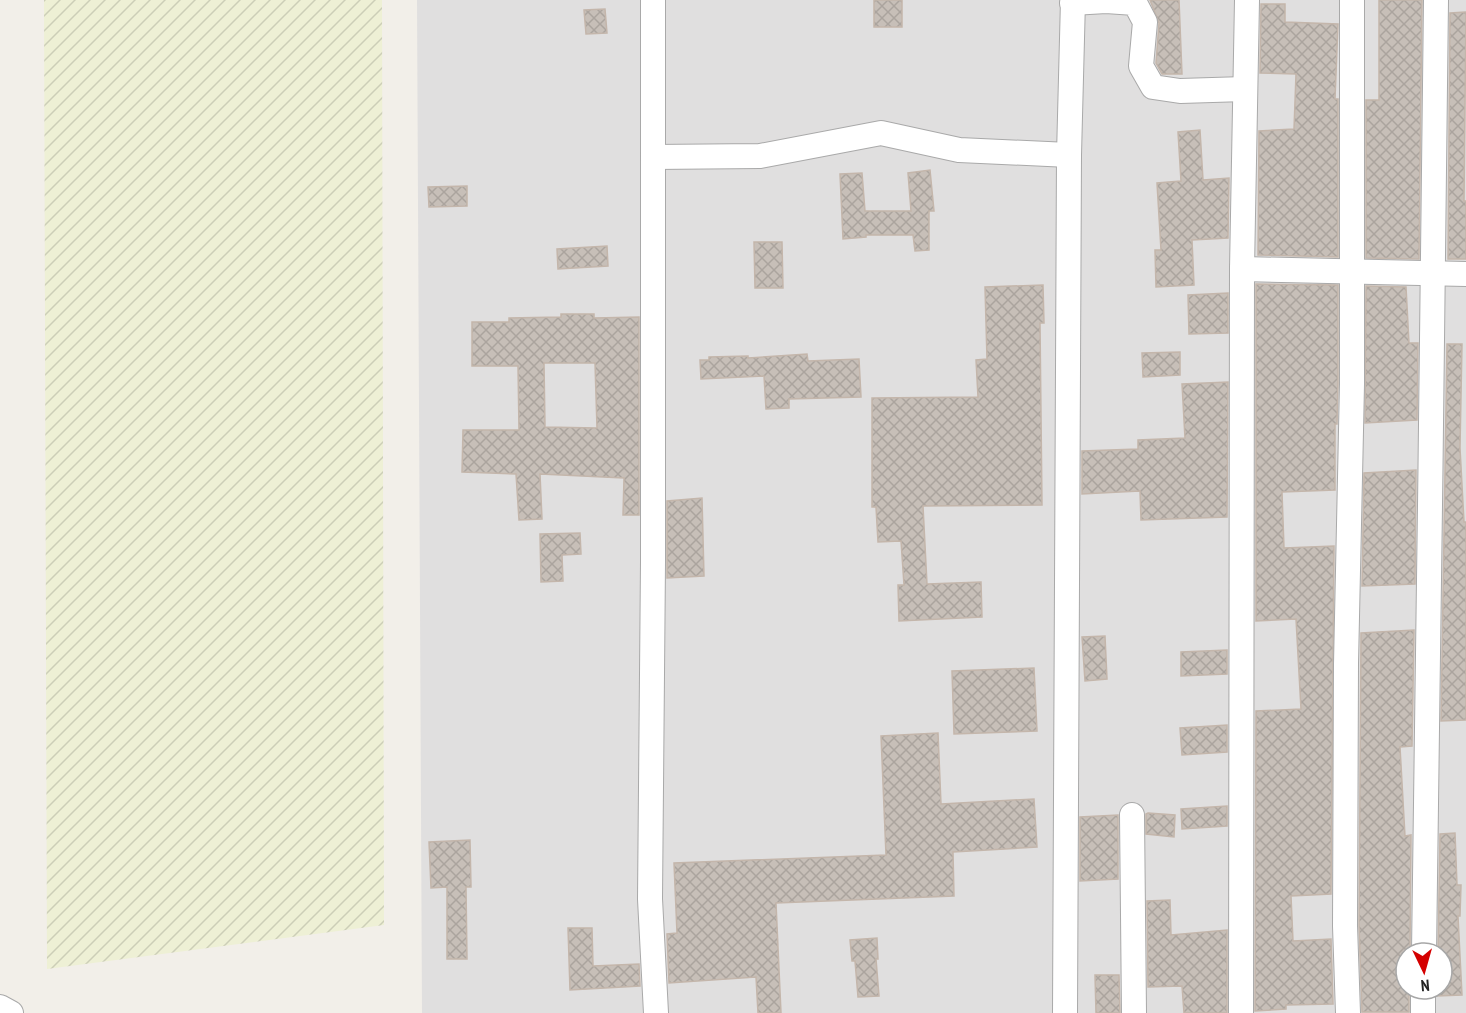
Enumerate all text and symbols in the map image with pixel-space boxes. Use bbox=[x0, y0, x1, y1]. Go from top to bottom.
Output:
north arrow bbox=[1394, 941, 1454, 1001]
text: N bbox=[1420, 976, 1430, 996]

